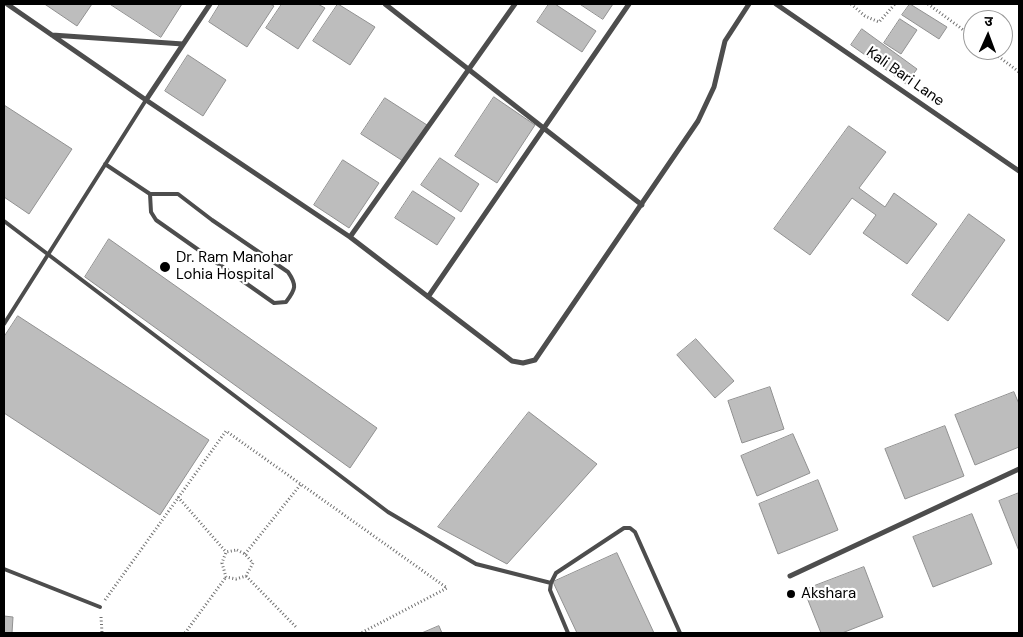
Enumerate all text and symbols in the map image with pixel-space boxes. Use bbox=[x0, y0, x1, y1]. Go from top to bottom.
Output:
north arrow bbox=[963, 10, 1013, 60]
text: उ bbox=[984, 12, 993, 30]
street label: Kali Bari Lane bbox=[863, 44, 947, 110]
place label: Dr. Ram Manohar Lohia Hospital bbox=[176, 249, 293, 284]
marker: Dr. Ram Manohar Lohia Hospital bbox=[158, 260, 172, 274]
place label: Akshara bbox=[801, 585, 856, 603]
marker: Akshara bbox=[785, 588, 797, 600]

